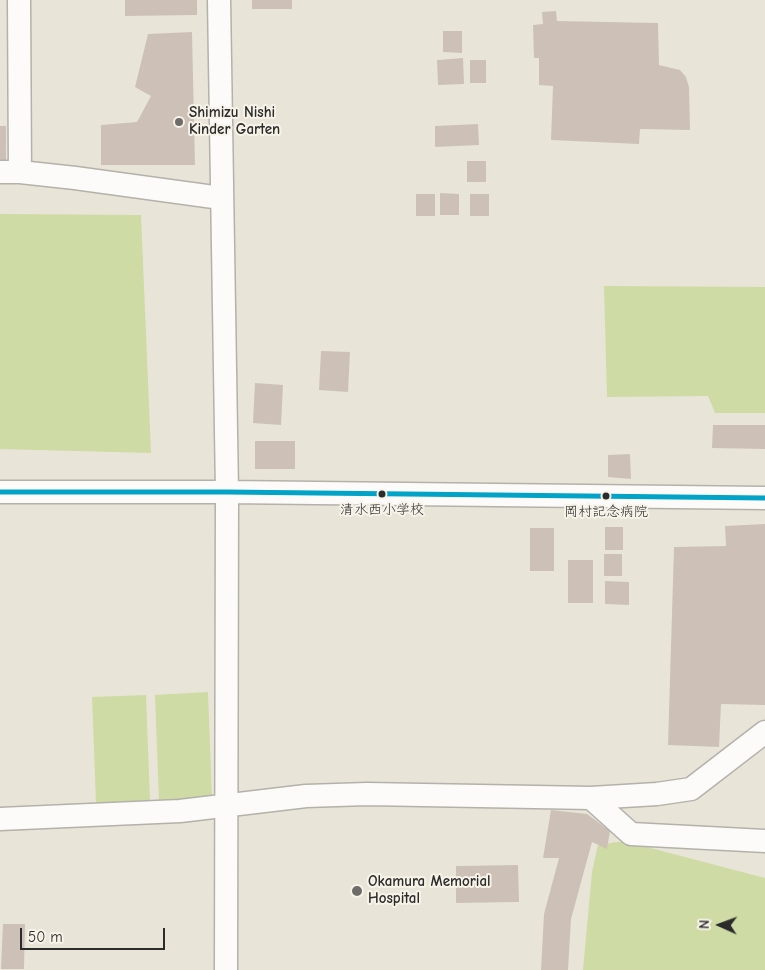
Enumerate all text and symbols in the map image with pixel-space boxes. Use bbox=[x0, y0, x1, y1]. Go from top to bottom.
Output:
place label: Shimizu Nishi Kinder Garten bbox=[189, 104, 280, 139]
marker: Shimizu Nishi Kinder Garten bbox=[173, 116, 185, 128]
marker: 清水西小学校 bbox=[377, 489, 387, 499]
marker: 岡村記念病院 bbox=[601, 491, 611, 501]
place label: 清水西小学校 bbox=[340, 502, 424, 518]
place label: 岡村記念病院 bbox=[564, 504, 648, 520]
place label: Okamura Memorial Hospital bbox=[368, 873, 491, 908]
marker: Okamura Memorial Hospital bbox=[350, 884, 364, 898]
north arrow bbox=[695, 900, 745, 950]
scale bar bbox=[22, 918, 168, 950]
text: N bbox=[696, 920, 713, 929]
text: 50 m bbox=[28, 928, 63, 946]

